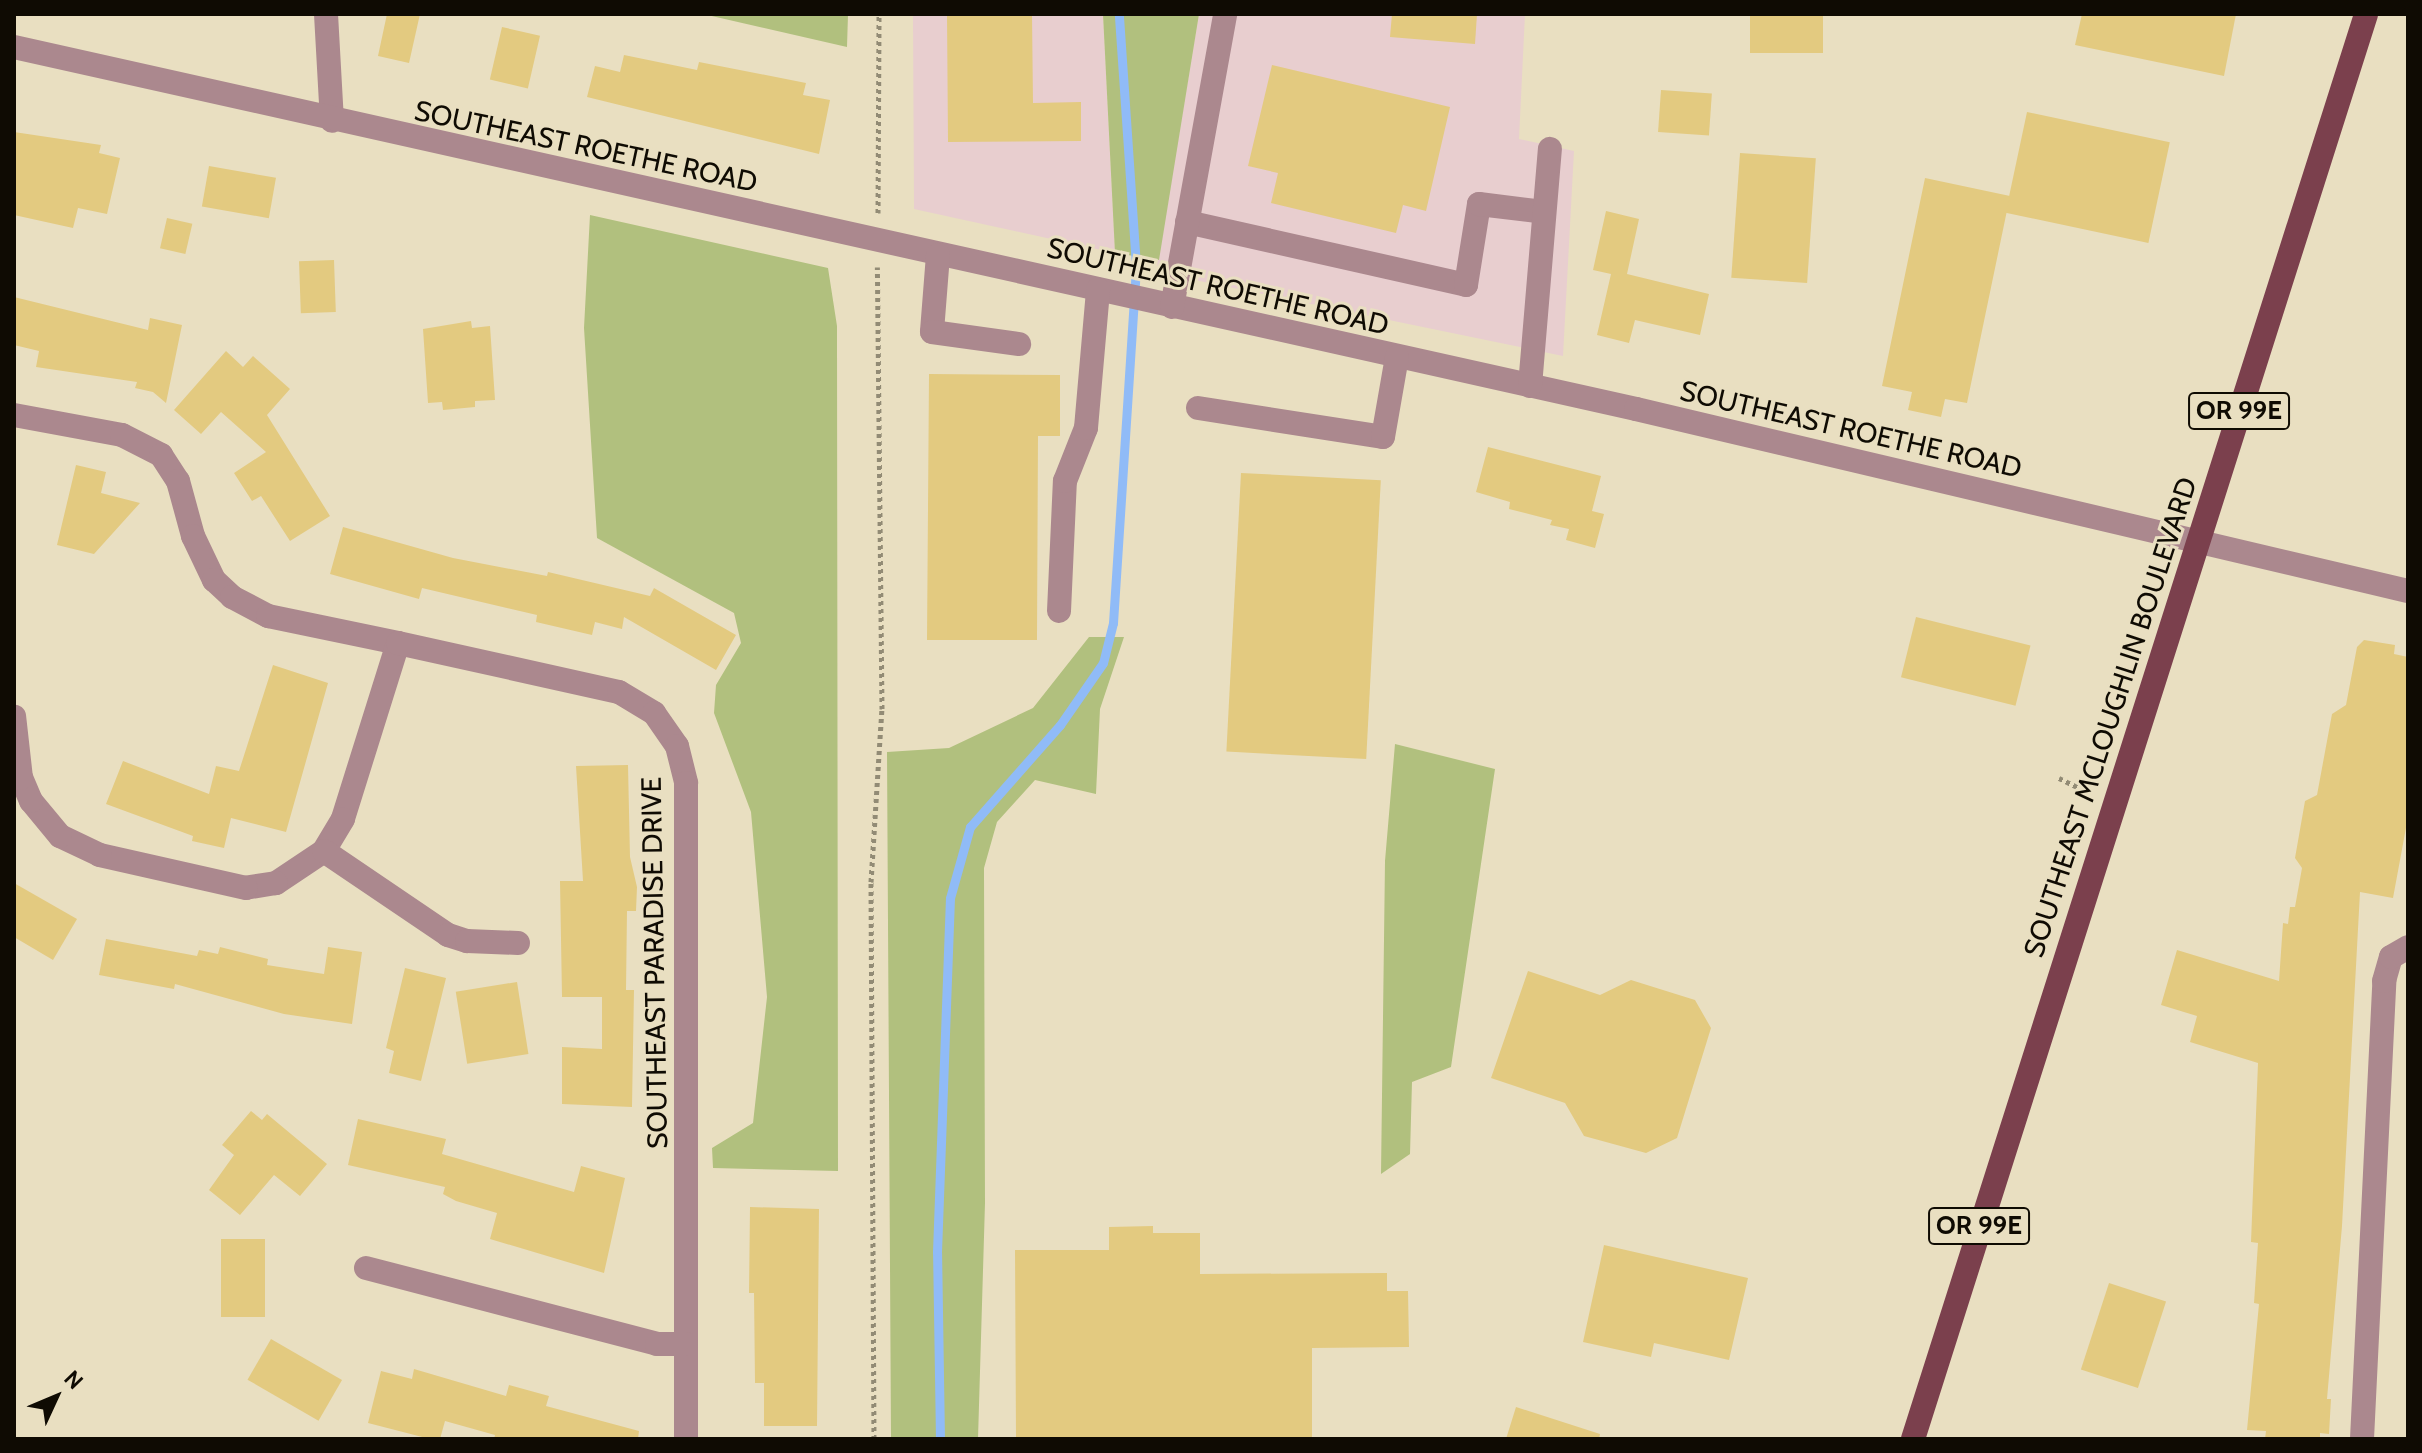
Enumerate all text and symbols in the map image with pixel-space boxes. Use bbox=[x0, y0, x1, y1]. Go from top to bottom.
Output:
street label: SOUTHEAST ROETHE ROAD bbox=[412, 93, 760, 199]
street label: SOUTHEAST ROETHE ROAD bbox=[1044, 230, 1392, 342]
street label: SOUTHEAST ROETHE ROAD bbox=[1677, 373, 2025, 485]
road number: OR 99E bbox=[2187, 389, 2291, 433]
street label: SOUTHEAST MCLOUGHLIN BOULEVARD bbox=[2016, 473, 2204, 961]
street label: SOUTHEAST PARADISE DRIVE bbox=[634, 777, 674, 1149]
road number: OR 99E bbox=[1927, 1204, 2031, 1248]
north arrow bbox=[16, 1357, 96, 1437]
text: N bbox=[59, 1365, 89, 1395]

